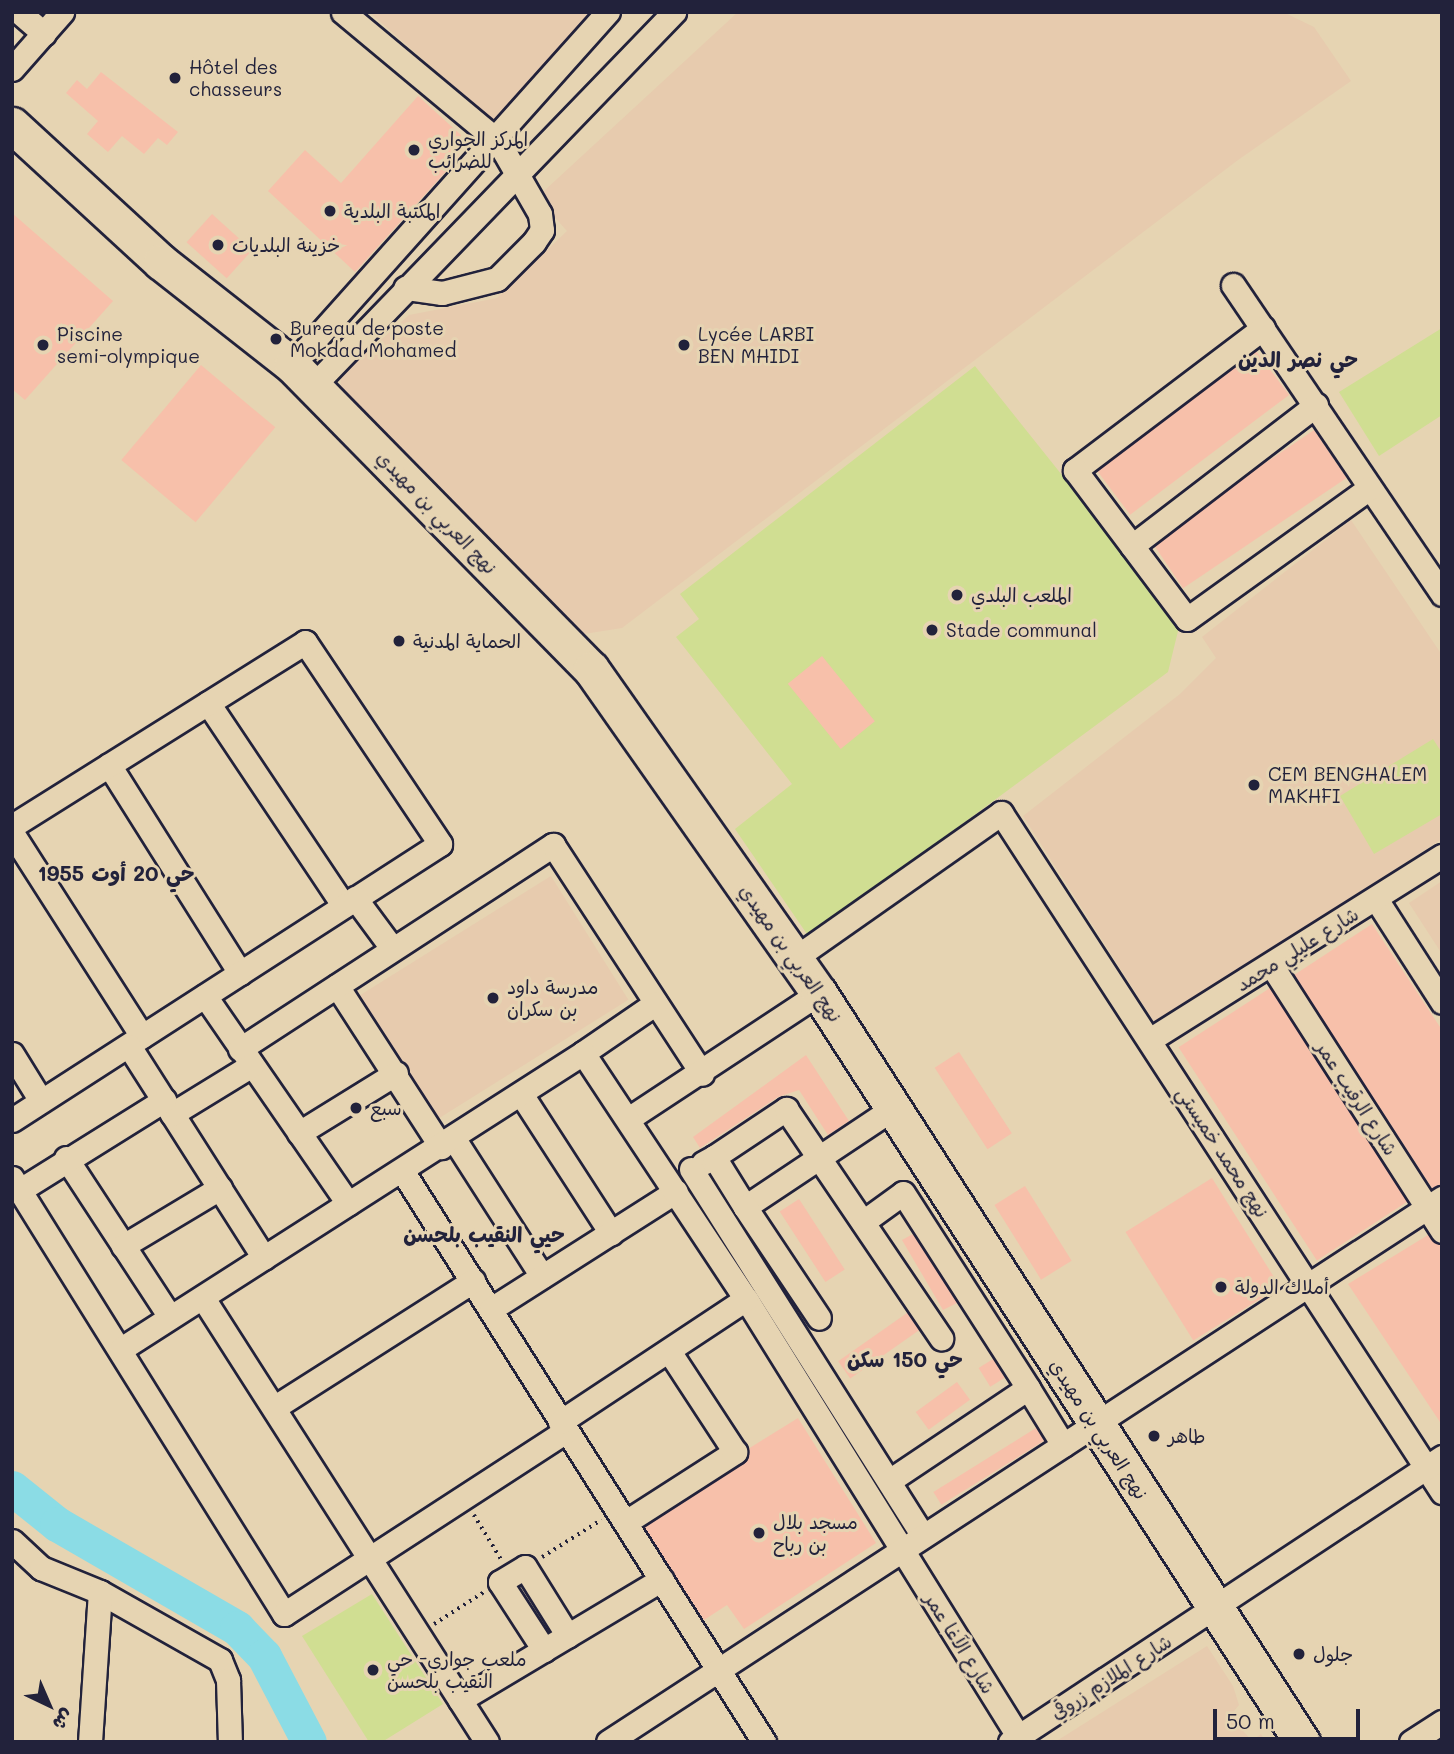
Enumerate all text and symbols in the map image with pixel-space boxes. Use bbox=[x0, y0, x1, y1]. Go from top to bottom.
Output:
place label: Hôtel des chasseurs bbox=[189, 56, 282, 100]
marker: Hôtel des chasseurs bbox=[167, 70, 183, 86]
place label: المركز الجواري للضرائب bbox=[428, 128, 528, 172]
marker: المركز الجواري للضرائب bbox=[406, 142, 422, 158]
place label: المكتبة البلدية bbox=[344, 200, 441, 222]
marker: المكتبة البلدية bbox=[322, 203, 338, 219]
place label: خزينة البلديات bbox=[232, 234, 340, 256]
marker: خزينة البلديات bbox=[210, 237, 226, 253]
place label: Bureau de poste Mokdad Mohamed bbox=[290, 317, 456, 361]
place label: Piscine semi-olympique bbox=[57, 323, 200, 367]
place label: Lycée LARBI BEN MHIDI bbox=[698, 323, 814, 367]
marker: Bureau de poste Mokdad Mohamed bbox=[268, 331, 284, 347]
marker: Piscine semi-olympique bbox=[35, 337, 51, 353]
marker: Lycée LARBI BEN MHIDI bbox=[676, 337, 692, 353]
district label: حي نصر الدين bbox=[1238, 346, 1358, 372]
street label: نهج العربي بن مهيدي bbox=[372, 446, 502, 578]
place label: الملعب البلدي bbox=[971, 584, 1072, 606]
marker: الملعب البلدي bbox=[949, 587, 965, 603]
place label: Stade communal bbox=[946, 619, 1097, 641]
marker: Stade communal bbox=[924, 622, 940, 638]
place label: الحماية المدنية bbox=[413, 630, 521, 652]
marker: الحماية المدنية bbox=[391, 633, 407, 649]
place label: CEM BENGHALEM MAKHFI bbox=[1268, 763, 1427, 807]
marker: CEM BENGHALEM MAKHFI bbox=[1246, 777, 1262, 793]
district label: حي 20 أوت 1955 bbox=[38, 860, 194, 886]
street label: نهج العربي بن مهيدي bbox=[735, 880, 847, 1026]
street label: شارع عليلي محمد bbox=[1231, 902, 1363, 996]
place label: مدرسة داود بن سكران bbox=[507, 976, 598, 1020]
marker: مدرسة داود بن سكران bbox=[485, 990, 501, 1006]
street label: شارع الرقيب عمر bbox=[1312, 1037, 1402, 1159]
street label: نهج محمد خميستي bbox=[1172, 1082, 1274, 1222]
place label: سبع bbox=[370, 1097, 402, 1119]
marker: سبع bbox=[348, 1100, 364, 1116]
district label: حيي النقيب بلحسن bbox=[403, 1221, 565, 1247]
place label: أملاك الدولة bbox=[1235, 1276, 1329, 1298]
marker: أملاك الدولة bbox=[1213, 1279, 1229, 1295]
district label: حي 150 سكن bbox=[847, 1346, 963, 1372]
street label: نهج العربي بن مهيدي bbox=[1045, 1355, 1153, 1503]
place label: طاهر bbox=[1168, 1425, 1205, 1447]
marker: طاهر bbox=[1146, 1428, 1162, 1444]
place label: مسجد بلال بن رباح bbox=[773, 1511, 858, 1555]
marker: مسجد بلال بن رباح bbox=[751, 1525, 767, 1541]
street label: شارع الآغا عمر bbox=[920, 1588, 1000, 1698]
street label: شارع الملازم زروقي bbox=[1046, 1630, 1176, 1724]
place label: جلول bbox=[1313, 1643, 1353, 1665]
marker: جلول bbox=[1291, 1646, 1307, 1662]
place label: ملعب جواري- حي النقيب بلحسن bbox=[387, 1648, 526, 1692]
marker: ملعب جواري- حي النقيب بلحسن bbox=[365, 1662, 381, 1678]
north arrow bbox=[14, 1670, 84, 1740]
scale bar bbox=[1216, 1694, 1363, 1738]
text: ش bbox=[48, 1704, 80, 1737]
text: 50 m bbox=[1226, 1707, 1275, 1734]

